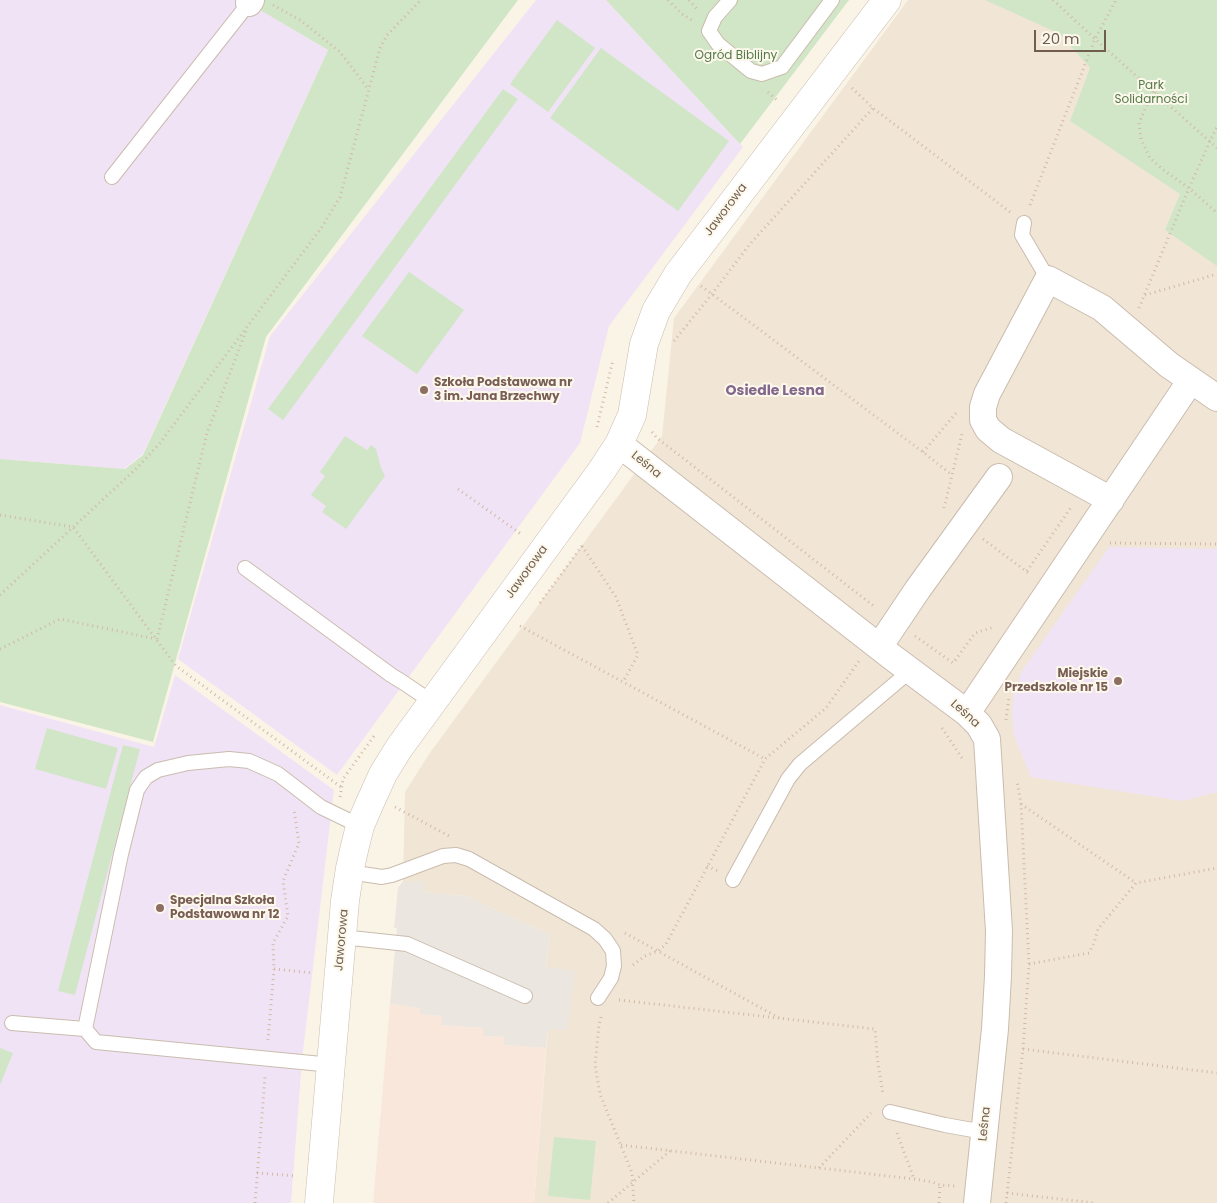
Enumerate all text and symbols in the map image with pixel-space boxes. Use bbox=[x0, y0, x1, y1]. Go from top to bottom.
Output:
scale bar bbox=[1037, 20, 1110, 52]
text: 20 m bbox=[1042, 28, 1080, 49]
park label: Ogród Biblijny bbox=[695, 49, 777, 63]
park label: Park Solidarności bbox=[1114, 79, 1188, 107]
street label: Jaworowa bbox=[702, 181, 750, 239]
place label: Szkoła Podstawowa nr 3 im. Jana Brzechwy bbox=[434, 376, 572, 404]
district label: Osiedle Lesna bbox=[726, 383, 824, 399]
marker: Szkoła Podstawowa nr 3 im. Jana Brzechwy bbox=[418, 384, 430, 396]
street label: Leśna bbox=[628, 448, 664, 482]
street label: Jaworowa bbox=[503, 543, 551, 601]
place label: Miejskie Przedszkole nr 15 bbox=[1005, 667, 1108, 695]
marker: Miejskie Przedszkole nr 15 bbox=[1112, 675, 1124, 687]
street label: Leśna bbox=[947, 697, 983, 731]
place label: Specjalna Szkoła Podstawowa nr 12 bbox=[170, 894, 279, 922]
marker: Specjalna Szkoła Podstawowa nr 12 bbox=[154, 902, 166, 914]
street label: Jaworowa bbox=[332, 908, 352, 972]
street label: Leśna bbox=[976, 1106, 994, 1142]

